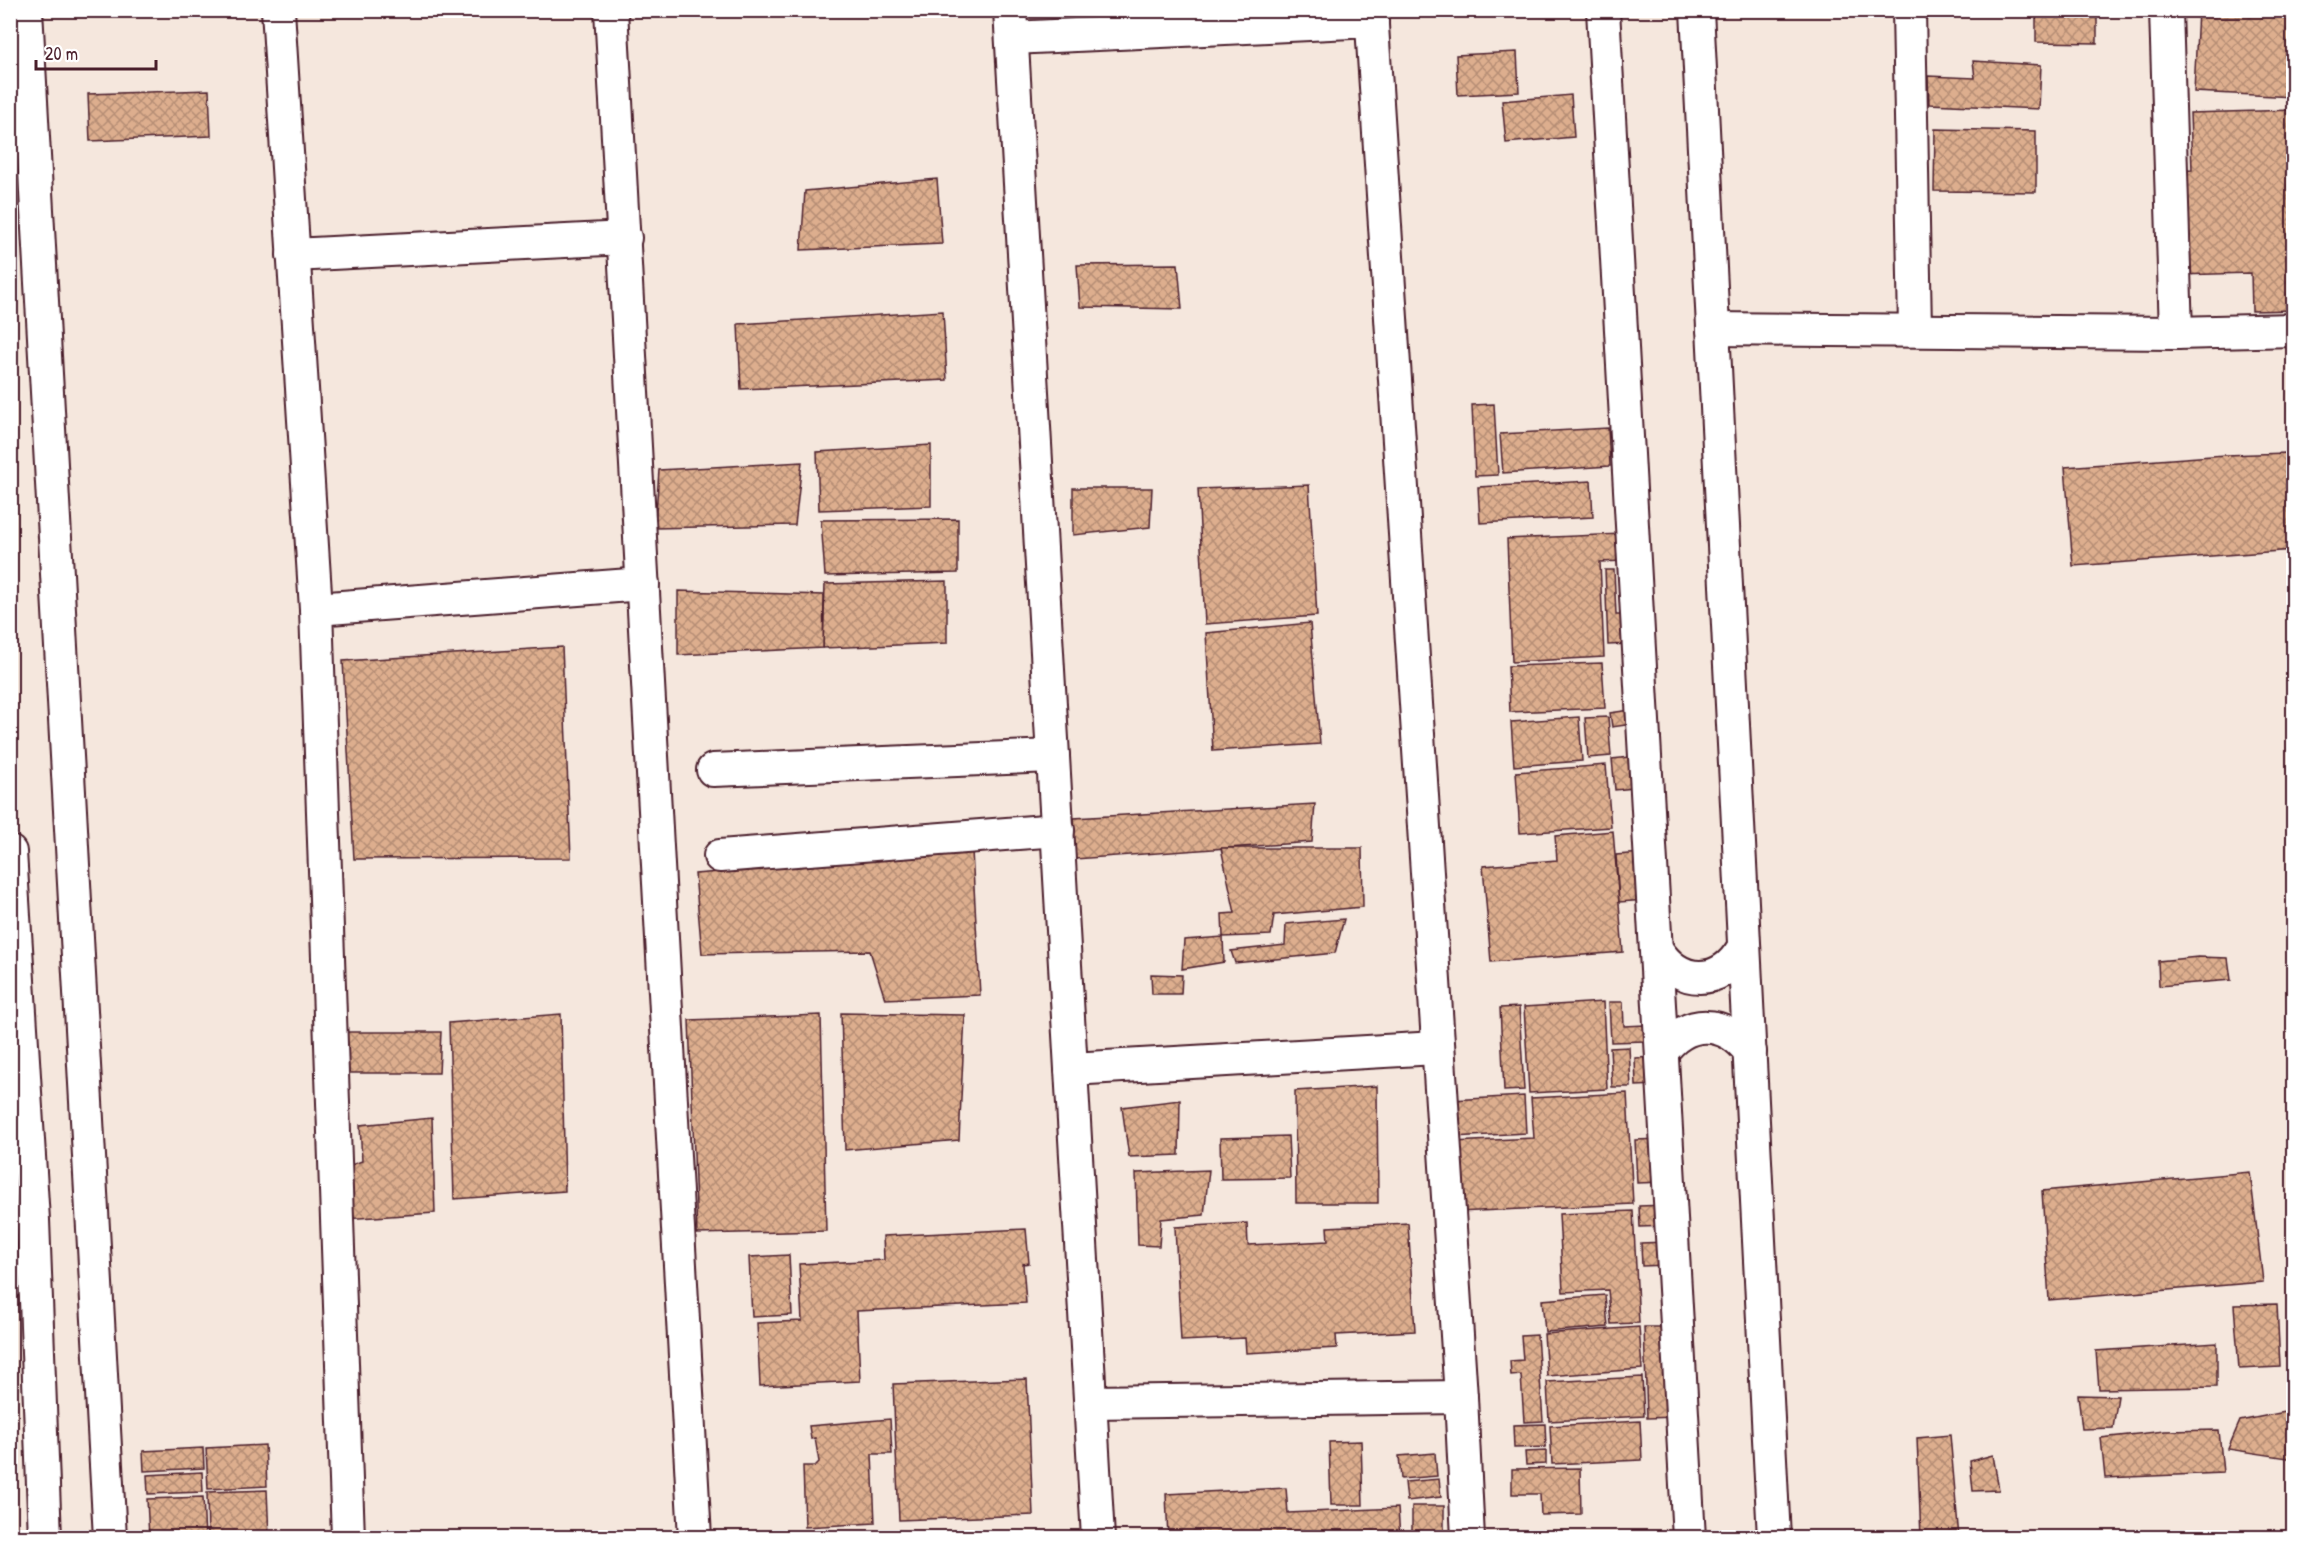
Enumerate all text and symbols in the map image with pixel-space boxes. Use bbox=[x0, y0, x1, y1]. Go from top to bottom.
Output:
scale bar bbox=[36, 33, 156, 71]
text: 20 m bbox=[45, 41, 78, 66]

